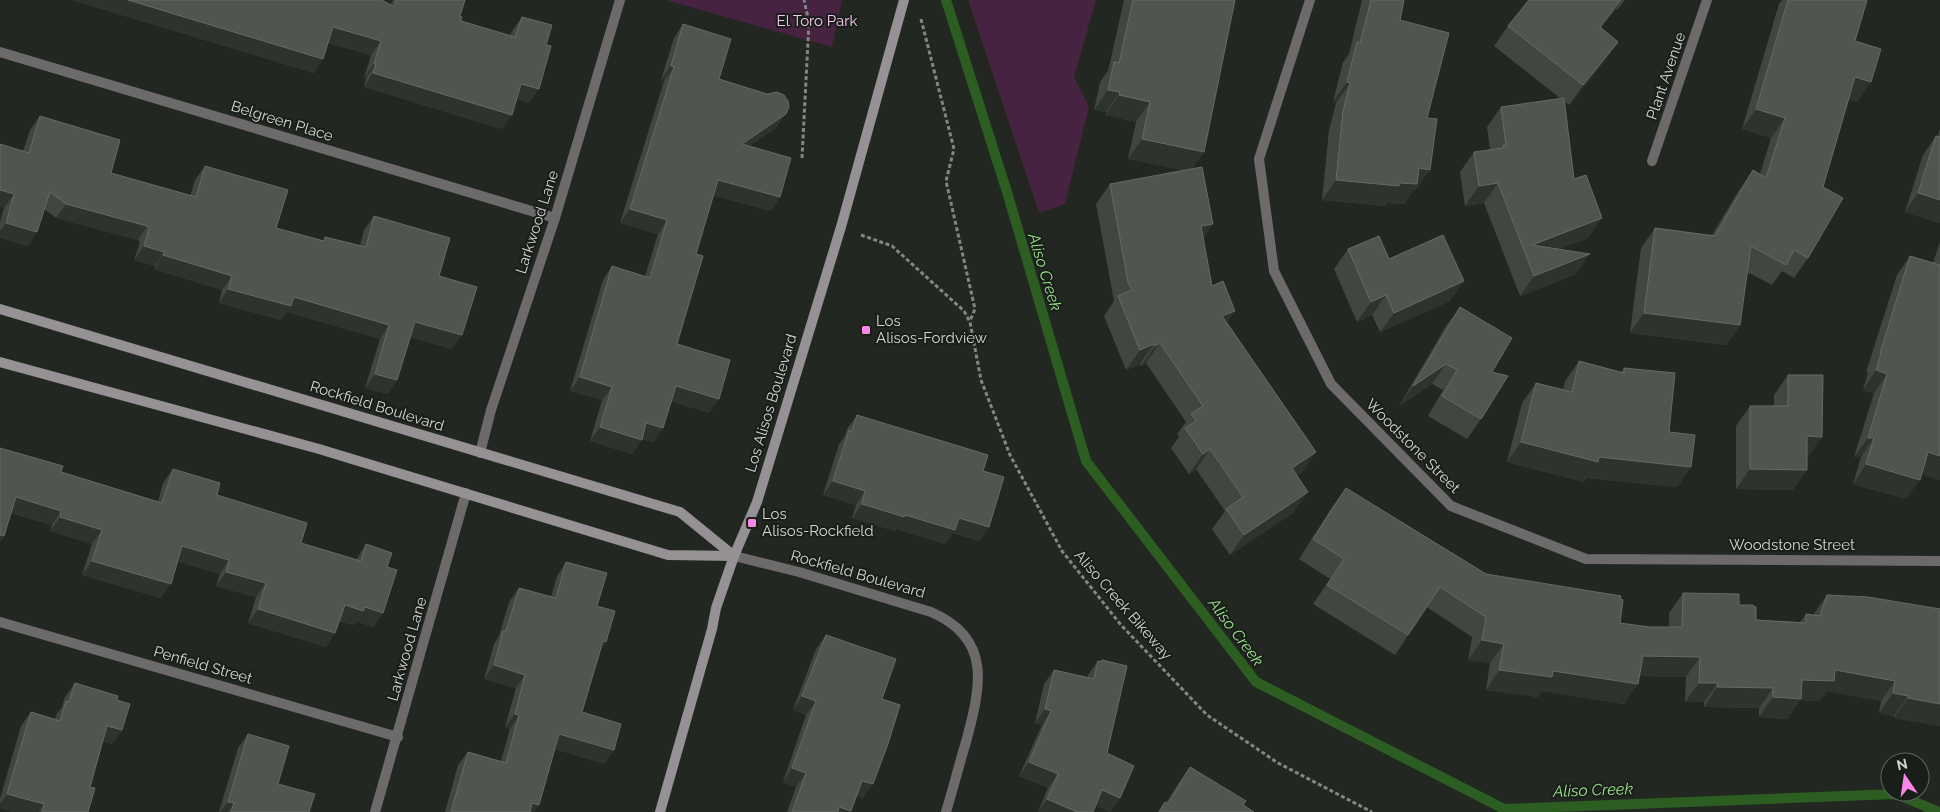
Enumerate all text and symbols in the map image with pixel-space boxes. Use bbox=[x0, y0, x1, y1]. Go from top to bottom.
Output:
park label: El Toro Park bbox=[777, 12, 858, 30]
street label: Plant Avenue bbox=[1643, 30, 1689, 122]
street label: Belgreen Place bbox=[229, 97, 335, 145]
street label: Larkwood Lane bbox=[512, 168, 562, 276]
water label: Aliso Creek bbox=[1024, 230, 1066, 313]
place label: Los Alisos-Fordview bbox=[876, 312, 987, 347]
marker: Los Alisos-Fordview bbox=[860, 324, 872, 336]
street label: Los Alisos Boulevard bbox=[741, 332, 801, 474]
street label: Rockfield Boulevard bbox=[308, 377, 446, 435]
street label: Woodstone Street bbox=[1362, 395, 1464, 497]
place label: Los Alisos-Rockfield bbox=[762, 505, 874, 540]
marker: Los Alisos-Rockfield bbox=[746, 517, 758, 529]
street label: Woodstone Street bbox=[1729, 536, 1855, 554]
street label: Rockfield Boulevard bbox=[789, 546, 927, 602]
street label: Aliso Creek Bikeway bbox=[1070, 546, 1176, 664]
water label: Aliso Creek bbox=[1204, 594, 1268, 670]
street label: Larkwood Lane bbox=[384, 595, 431, 703]
street label: Penfield Street bbox=[152, 642, 254, 688]
north arrow bbox=[1880, 752, 1930, 802]
text: N bbox=[1895, 755, 1909, 773]
water label: Aliso Creek bbox=[1552, 779, 1634, 801]

